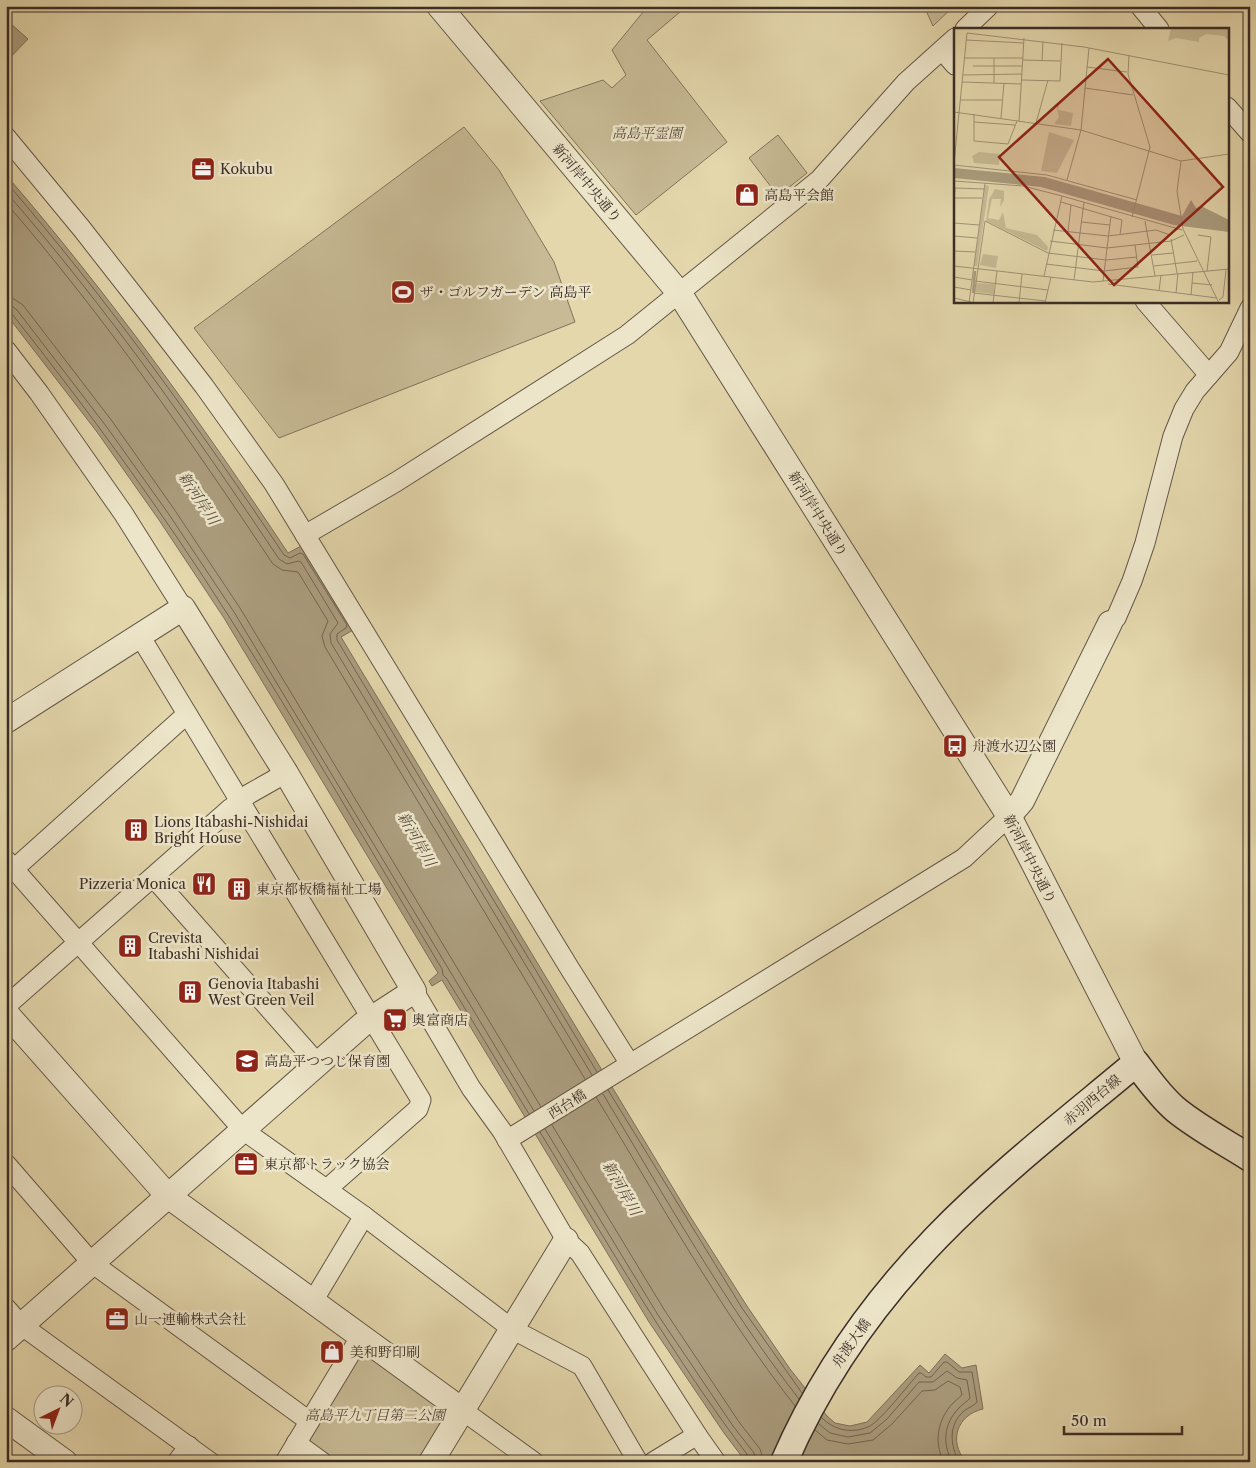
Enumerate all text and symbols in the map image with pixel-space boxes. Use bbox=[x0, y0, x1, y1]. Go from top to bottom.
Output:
inset map bbox=[954, 28, 1228, 302]
park label: 高島平霊園 bbox=[612, 124, 684, 142]
street label: 新河岸中央通り bbox=[549, 140, 625, 226]
office icon: Kokubu bbox=[190, 156, 216, 182]
place label: Kokubu bbox=[220, 160, 273, 178]
shop icon: 高島平会館 bbox=[734, 182, 760, 208]
place label: 高島平会館 bbox=[764, 186, 834, 204]
sports icon: ザ・ゴルフガーデン 高島平 bbox=[390, 279, 416, 305]
place label: ザ・ゴルフガーデン 高島平 bbox=[420, 283, 591, 301]
water label: 新河岸川 bbox=[174, 468, 225, 530]
street label: 新河岸中央通り bbox=[784, 468, 852, 560]
bus stop icon: 舟渡水辺公園 bbox=[942, 733, 968, 759]
place label: 舟渡水辺公園 bbox=[972, 737, 1056, 755]
water label: 新河岸川 bbox=[394, 808, 441, 871]
street label: 新河岸中央通り bbox=[1000, 811, 1060, 907]
place label: Lions Itabashi-Nishidai Bright House bbox=[154, 813, 308, 847]
building icon: Lions Itabashi-Nishidai Bright House bbox=[123, 817, 149, 843]
restaurant icon: Pizzeria Monica bbox=[191, 871, 217, 897]
place label: Pizzeria Monica bbox=[79, 875, 187, 893]
building icon: 東京都板橋福祉工場 bbox=[226, 876, 252, 902]
place label: 東京都板橋福祉工場 bbox=[256, 880, 382, 898]
place label: Crevista Itabashi Nishidai bbox=[148, 929, 259, 963]
building icon: Crevista Itabashi Nishidai bbox=[117, 933, 143, 959]
place label: Genovia Itabashi West Green Veil bbox=[207, 975, 319, 1009]
building icon: Genovia Itabashi West Green Veil bbox=[177, 979, 203, 1005]
supermarket icon: 奥富商店 bbox=[382, 1007, 408, 1033]
place label: 奥富商店 bbox=[412, 1011, 468, 1029]
school or university icon: 高島平つつじ保育園 bbox=[234, 1048, 260, 1074]
place label: 高島平つつじ保育園 bbox=[264, 1052, 390, 1070]
street label: 赤羽西台線 bbox=[1059, 1071, 1125, 1129]
street label: 西台橋 bbox=[544, 1085, 590, 1123]
office icon: 東京都トラック協会 bbox=[233, 1151, 259, 1177]
place label: 東京都トラック協会 bbox=[264, 1155, 390, 1173]
water label: 新河岸川 bbox=[599, 1157, 646, 1220]
office icon: 山一連輸株式会社 bbox=[104, 1306, 130, 1332]
place label: 山一連輸株式会社 bbox=[134, 1310, 246, 1328]
street label: 舟渡大橋 bbox=[828, 1315, 874, 1371]
shop icon: 美和野印刷 bbox=[319, 1339, 345, 1365]
place label: 美和野印刷 bbox=[350, 1343, 420, 1361]
north arrow bbox=[32, 1386, 82, 1436]
text: N bbox=[56, 1390, 77, 1411]
scale bar bbox=[1064, 1403, 1181, 1435]
park label: 高島平九丁目第二公園 bbox=[305, 1406, 447, 1424]
text: 50 m bbox=[1071, 1411, 1107, 1430]

